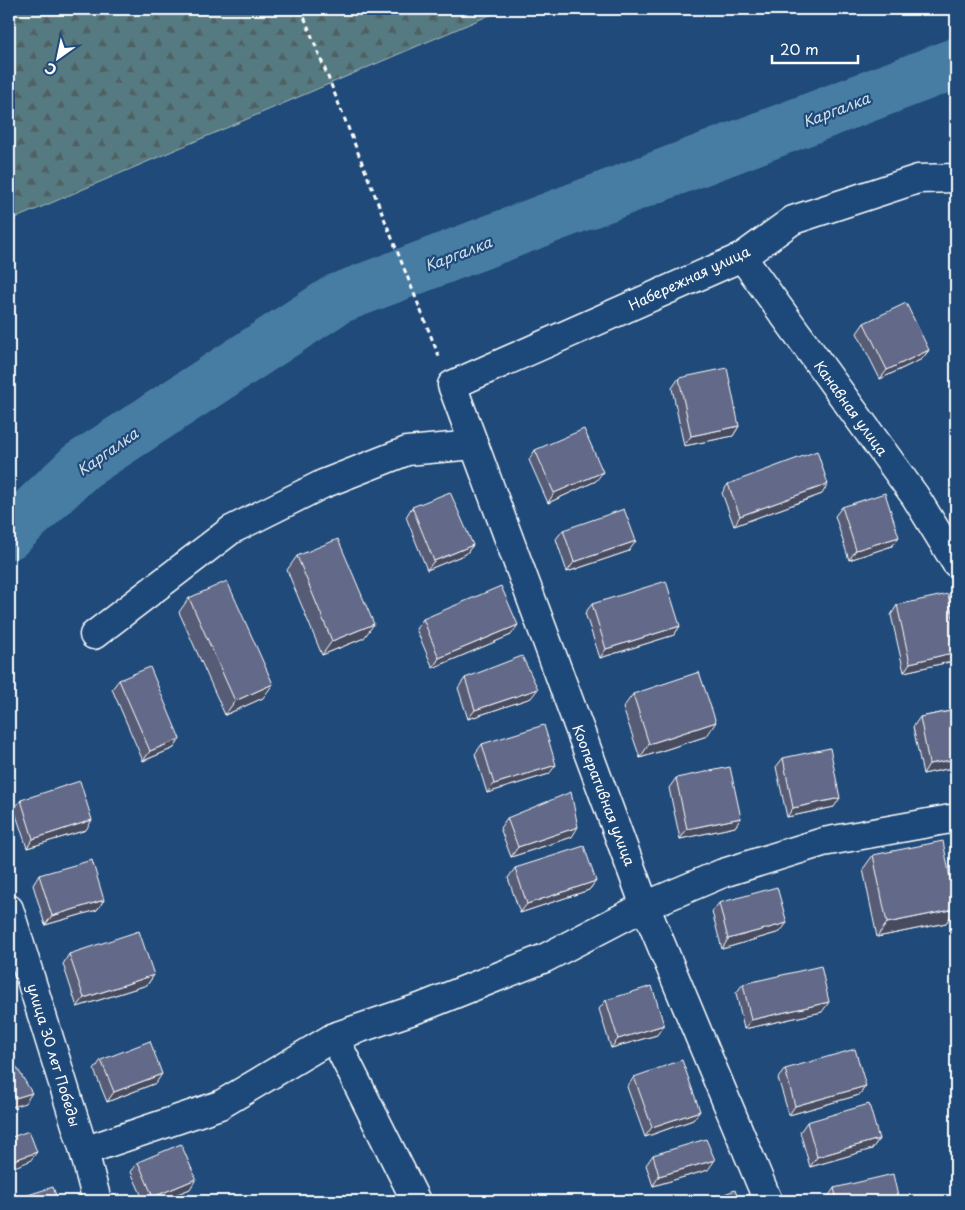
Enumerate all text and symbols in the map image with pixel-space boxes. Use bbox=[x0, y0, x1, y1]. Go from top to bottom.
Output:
north arrow bbox=[32, 32, 82, 82]
scale bar bbox=[772, 32, 859, 64]
text: 20 m bbox=[780, 37, 819, 60]
text: С bbox=[41, 58, 61, 81]
water label: Каргалка bbox=[799, 85, 873, 132]
water label: Каргалка bbox=[421, 229, 495, 276]
street label: Набережная улица bbox=[625, 241, 753, 315]
street label: Канавная улица bbox=[809, 356, 893, 460]
water label: Каргалка bbox=[72, 421, 143, 481]
street label: Кооперативная улица bbox=[567, 721, 641, 869]
street label: улица 30 лет Победы bbox=[22, 981, 86, 1129]

